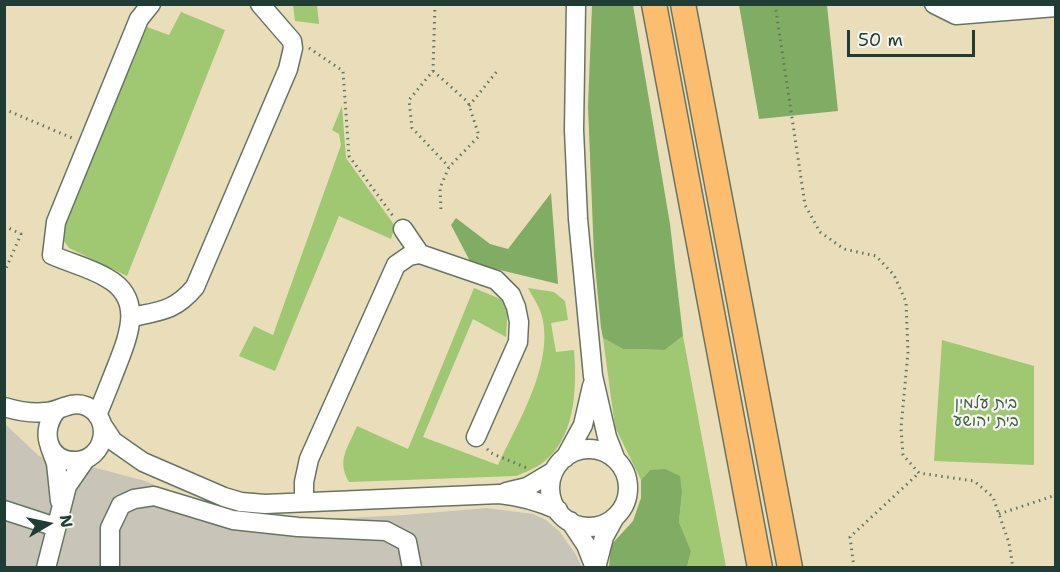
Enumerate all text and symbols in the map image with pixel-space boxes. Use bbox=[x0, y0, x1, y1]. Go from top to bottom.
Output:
scale bar bbox=[850, 18, 978, 56]
text: 50 m bbox=[858, 28, 903, 52]
park label: בית עלמין בית יהושע bbox=[953, 394, 1019, 432]
north arrow bbox=[18, 494, 78, 554]
text: N bbox=[55, 513, 78, 529]

